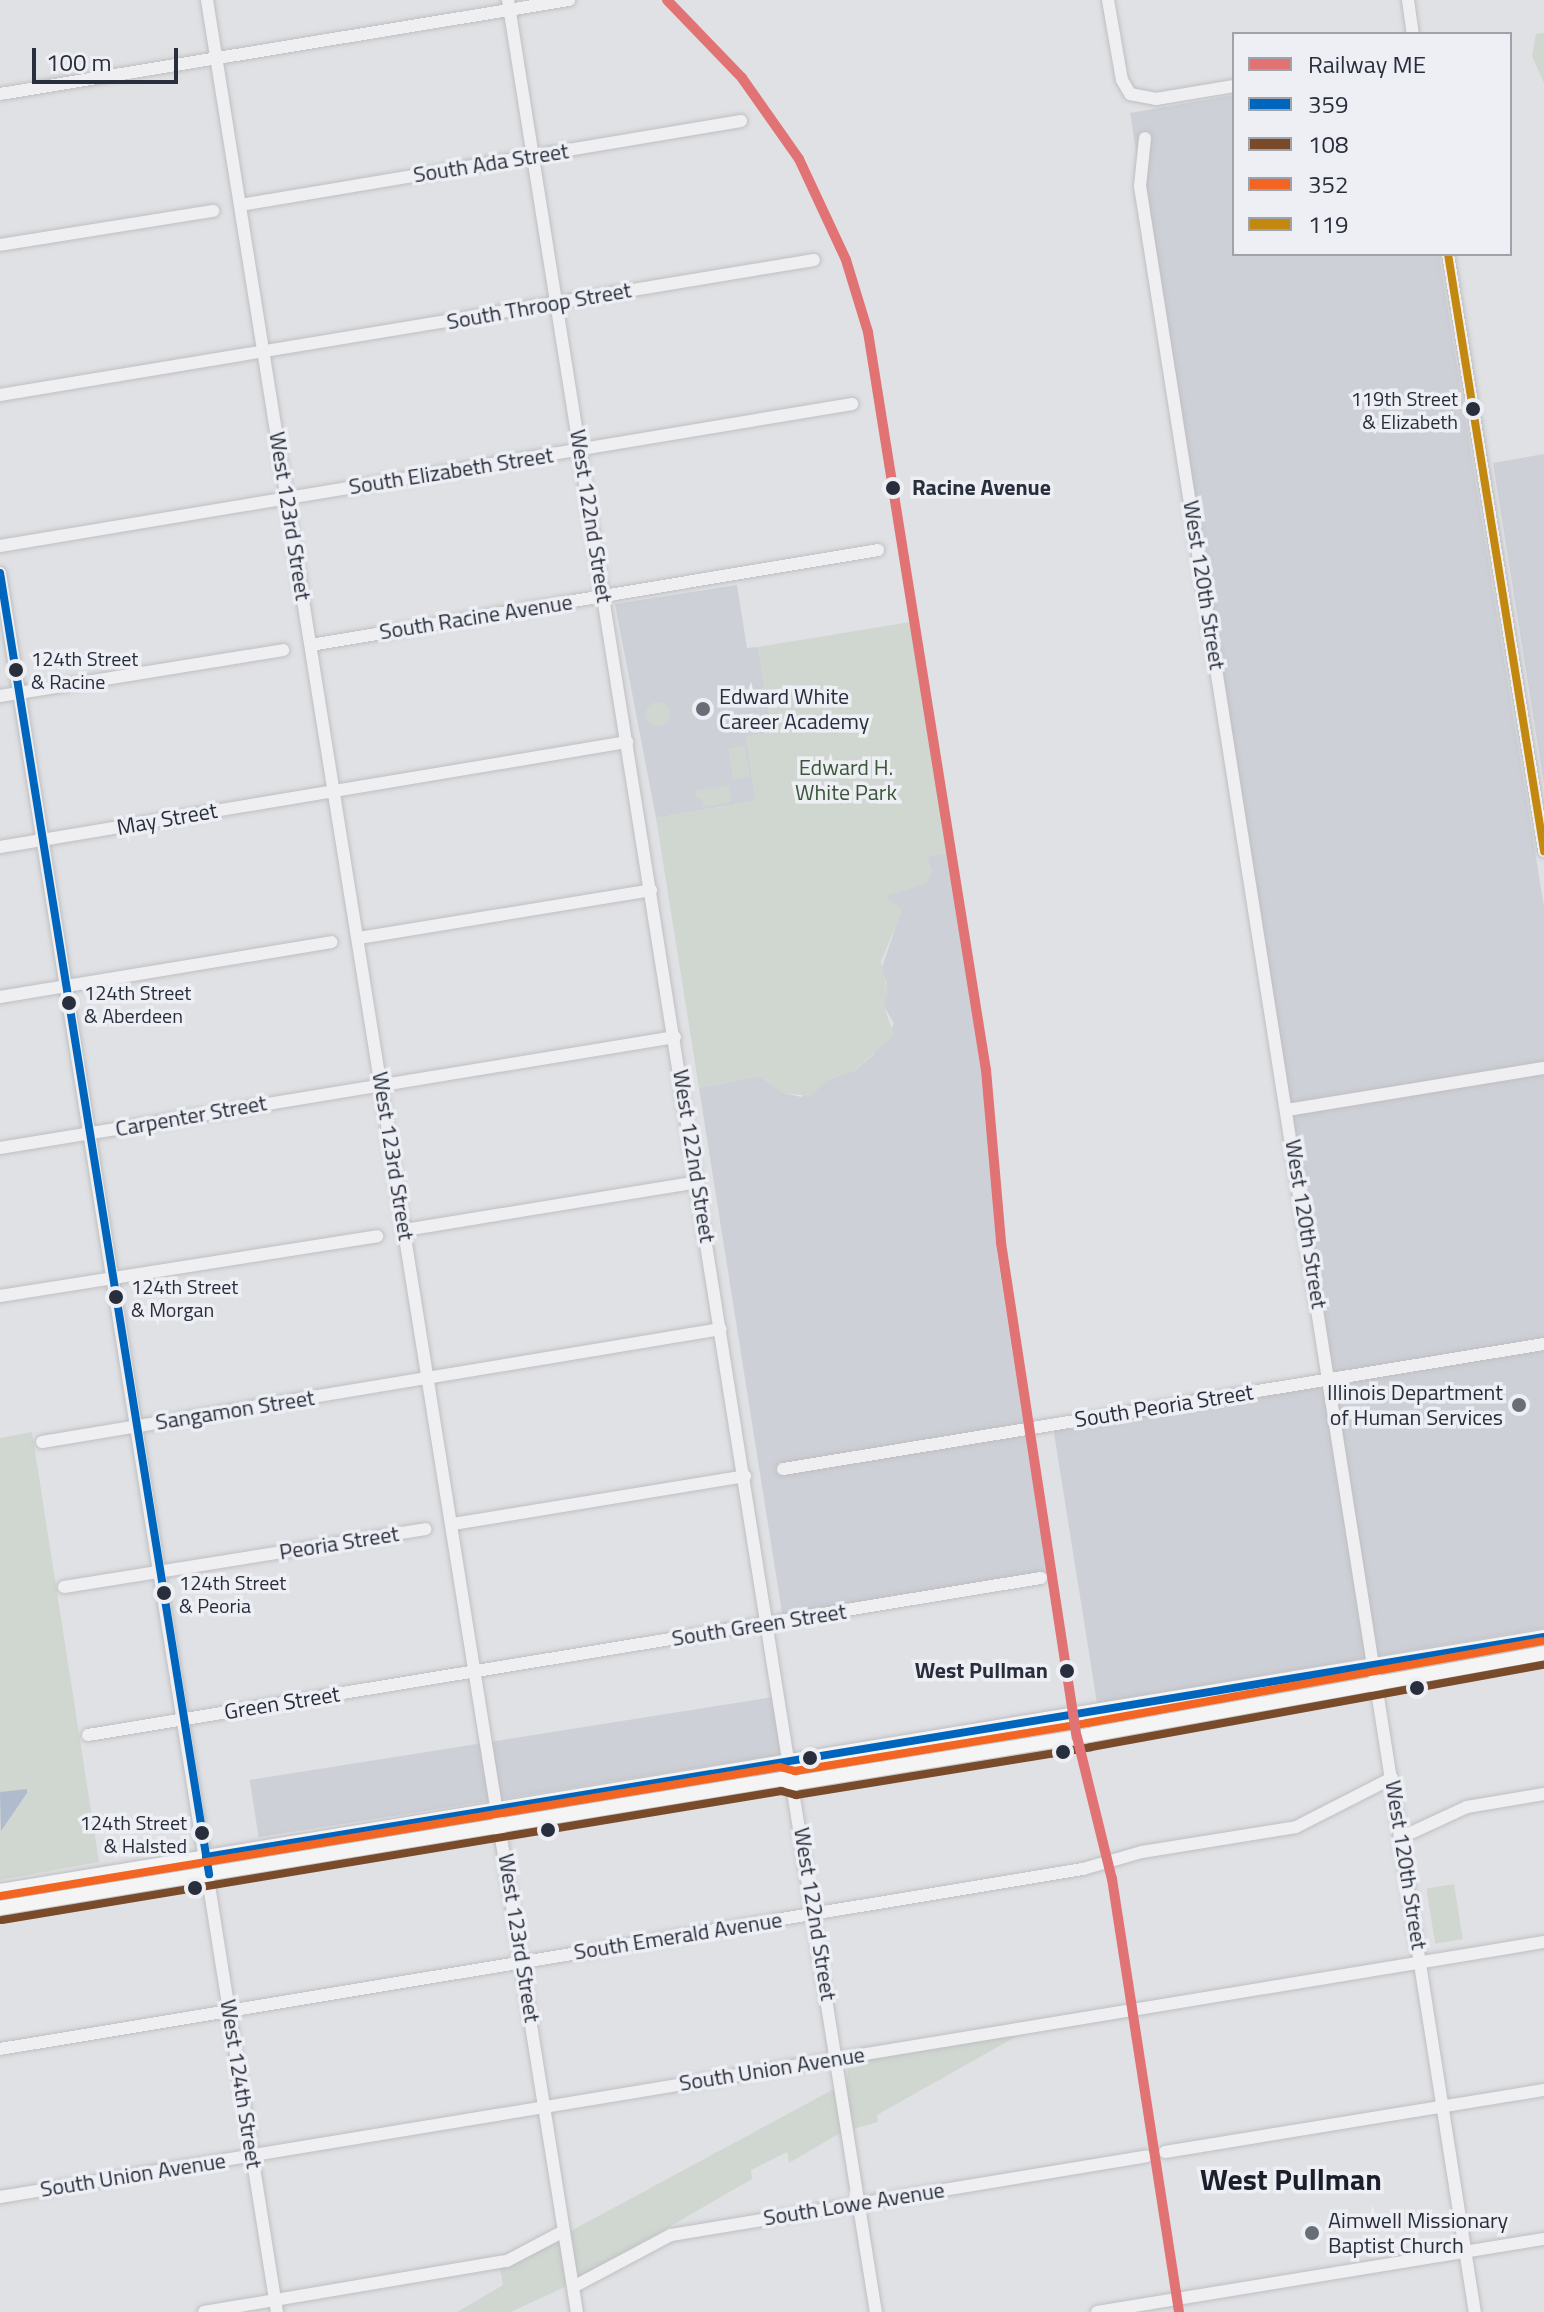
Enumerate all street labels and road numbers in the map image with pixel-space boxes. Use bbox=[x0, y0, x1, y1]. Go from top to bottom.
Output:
street label: South Ada Street bbox=[412, 138, 570, 188]
street label: South Throop Street bbox=[445, 277, 633, 335]
street label: West 122nd Street bbox=[564, 428, 618, 604]
street label: West 123rd Street bbox=[264, 430, 316, 602]
street label: South Elizabeth Street bbox=[347, 442, 555, 500]
street label: West 120th Street bbox=[1178, 498, 1230, 672]
street label: South Racine Avenue bbox=[378, 589, 574, 645]
street label: May Street bbox=[115, 797, 219, 841]
street label: West 122nd Street bbox=[667, 1068, 721, 1244]
street label: West 123rd Street bbox=[367, 1070, 419, 1242]
street label: Carpenter Street bbox=[113, 1090, 269, 1142]
street label: West 120th Street bbox=[1280, 1137, 1332, 1311]
street label: South Peoria Street bbox=[1073, 1379, 1255, 1433]
street label: Sangamon Street bbox=[154, 1384, 316, 1436]
street label: Peoria Street bbox=[277, 1521, 401, 1565]
street label: South Green Street bbox=[670, 1598, 848, 1652]
street label: Green Street bbox=[222, 1681, 342, 1725]
street label: West 120th Street bbox=[1380, 1778, 1432, 1952]
street label: West 122nd Street bbox=[788, 1826, 842, 2002]
street label: West 123rd Street bbox=[493, 1852, 545, 2024]
street label: South Emerald Avenue bbox=[572, 1907, 784, 1965]
street label: West 124th Street bbox=[215, 1997, 267, 2171]
street label: South Union Avenue bbox=[677, 2041, 867, 2097]
street label: South Union Avenue bbox=[38, 2147, 228, 2203]
street label: South Lowe Avenue bbox=[762, 2177, 946, 2231]

